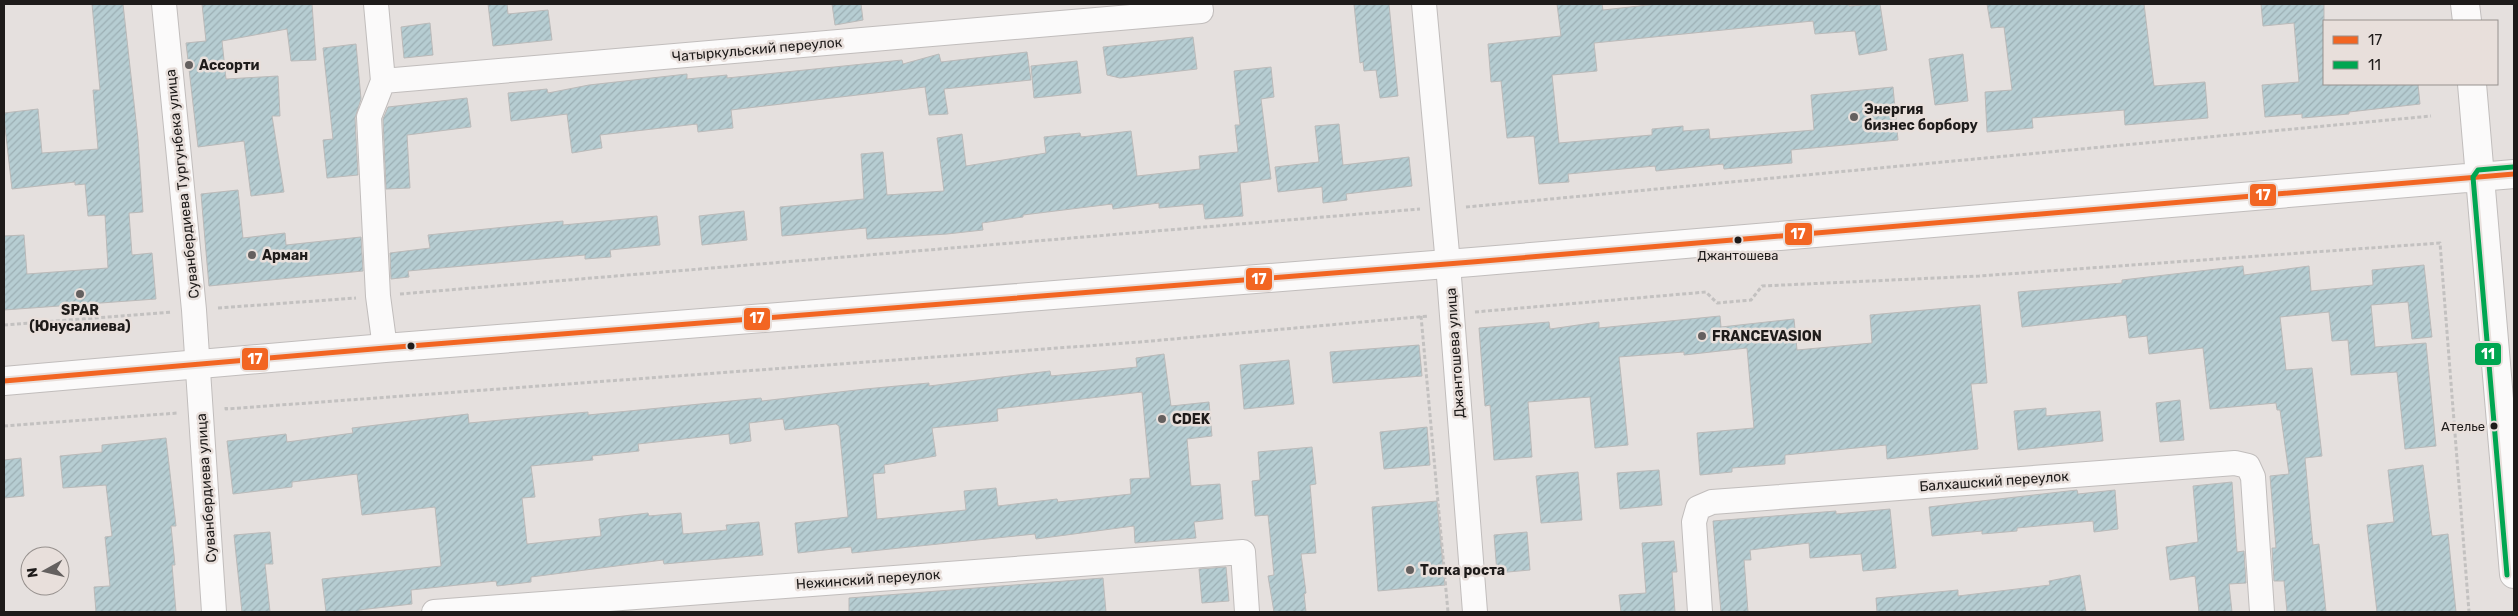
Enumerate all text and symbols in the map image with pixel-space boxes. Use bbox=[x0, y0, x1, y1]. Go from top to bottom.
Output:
legend bbox=[2323, 20, 2498, 85]
text: 17 bbox=[2368, 31, 2382, 49]
street label: Чатыркульский переулок bbox=[671, 34, 843, 65]
text: 11 bbox=[2368, 56, 2381, 74]
place label: Ассорти bbox=[199, 57, 260, 74]
marker: Ассорти bbox=[183, 59, 195, 71]
street label: Суванбердиева Тургунбека улица bbox=[162, 68, 203, 299]
place label: Энергия бизнес борбору bbox=[1864, 101, 1978, 134]
marker: Энергия бизнес борбору bbox=[1848, 111, 1860, 123]
line badge: 17 bbox=[2249, 183, 2277, 207]
text: 17 bbox=[2256, 187, 2270, 204]
line badge: 17 bbox=[1784, 222, 1813, 246]
text: 17 bbox=[1791, 226, 1805, 243]
marker: Джантошева bbox=[1733, 235, 1743, 245]
place label: Арман bbox=[262, 247, 308, 264]
place label: Джантошева bbox=[1698, 248, 1778, 263]
marker: Арман bbox=[246, 249, 258, 261]
line badge: 17 bbox=[1245, 267, 1273, 291]
text: 17 bbox=[1252, 271, 1266, 288]
street label: Джантошева улица bbox=[1442, 287, 1469, 419]
marker: SPAR (Юнусалиева) bbox=[74, 288, 86, 300]
place label: SPAR (Юнусалиева) bbox=[29, 302, 131, 335]
line badge: 17 bbox=[743, 307, 771, 331]
text: 17 bbox=[750, 310, 764, 327]
place label: FRANCEVASION bbox=[1712, 328, 1822, 345]
marker: FRANCEVASION bbox=[1696, 330, 1708, 342]
unlabelled marker bbox=[406, 341, 416, 351]
line badge: 11 bbox=[2474, 342, 2502, 366]
text: 11 bbox=[2481, 346, 2495, 363]
line badge: 17 bbox=[241, 347, 269, 371]
text: 17 bbox=[248, 351, 262, 368]
place label: CDEK bbox=[1172, 411, 1211, 428]
street label: Суванбердиева улица bbox=[193, 413, 220, 563]
marker: CDEK bbox=[1156, 413, 1168, 425]
place label: Ателье bbox=[2441, 419, 2485, 434]
marker: Ателье bbox=[2489, 421, 2499, 431]
street label: Балхашский переулок bbox=[1919, 468, 2070, 495]
north arrow bbox=[20, 546, 70, 596]
place label: Тогка роста bbox=[1420, 562, 1505, 579]
marker: Тогка роста bbox=[1404, 564, 1416, 576]
street label: Нежинский переулок bbox=[795, 566, 941, 593]
text: N bbox=[24, 567, 42, 579]

